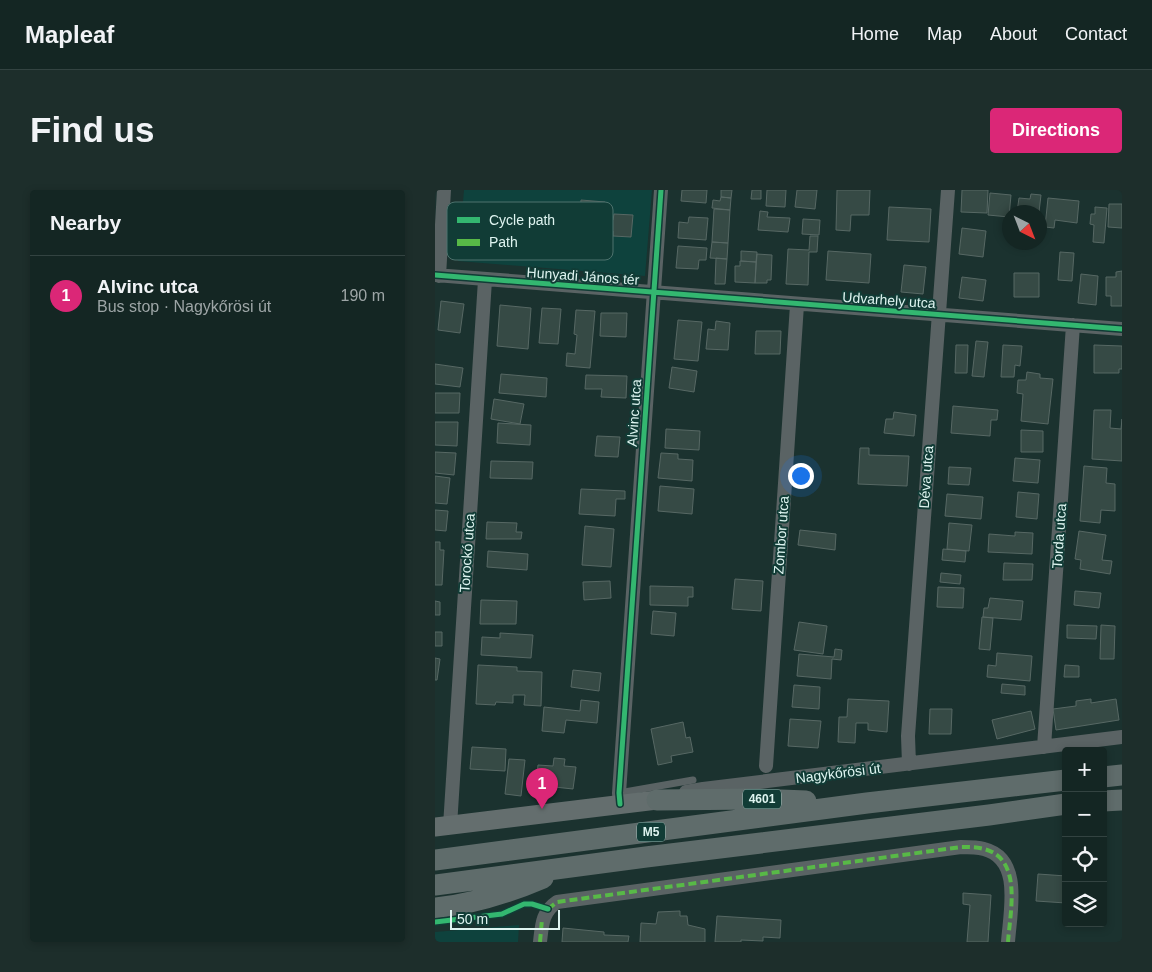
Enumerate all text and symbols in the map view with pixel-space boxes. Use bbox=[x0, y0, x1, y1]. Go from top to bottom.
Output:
text: Mapleaf bbox=[25, 21, 114, 48]
text: Home bbox=[851, 24, 899, 44]
text: Map bbox=[927, 24, 962, 44]
text: About bbox=[990, 24, 1037, 44]
text: Contact bbox=[1065, 24, 1127, 44]
button: Directions bbox=[990, 108, 1122, 153]
text: Find us bbox=[30, 110, 154, 149]
legend bbox=[447, 202, 613, 260]
north arrow bbox=[1002, 205, 1047, 250]
text: Nearby bbox=[50, 211, 121, 234]
text: Cycle path bbox=[489, 212, 555, 228]
text: Path bbox=[489, 234, 518, 250]
street label: Hunyadi János tér bbox=[526, 264, 640, 288]
text: Alvinc utca bbox=[97, 276, 198, 297]
text: 1 bbox=[62, 287, 70, 304]
text: 190 m bbox=[341, 287, 385, 304]
street label: Udvarhely utca bbox=[842, 289, 936, 311]
text: Bus stop · Nagykőrösi út bbox=[97, 298, 271, 315]
street label: Alvinc utca bbox=[624, 378, 644, 447]
street label: Déva utca bbox=[916, 445, 936, 509]
your location bbox=[788, 463, 814, 489]
street label: Zombor utca bbox=[770, 495, 792, 575]
street label: Torda utca bbox=[1049, 503, 1069, 569]
street label: Torockó utca bbox=[456, 513, 478, 593]
map controls bbox=[1062, 747, 1107, 927]
button: + bbox=[1062, 747, 1107, 792]
street label: Nagykőrösi út bbox=[795, 760, 882, 786]
pin: 1 bbox=[526, 768, 558, 809]
road number: 4601 bbox=[743, 790, 781, 808]
button: − bbox=[1062, 792, 1107, 837]
road number: M5 bbox=[637, 822, 665, 842]
button: locate bbox=[1062, 837, 1107, 882]
button: layers bbox=[1062, 882, 1107, 927]
scale bar bbox=[450, 907, 560, 930]
text: 50 m bbox=[457, 911, 488, 927]

